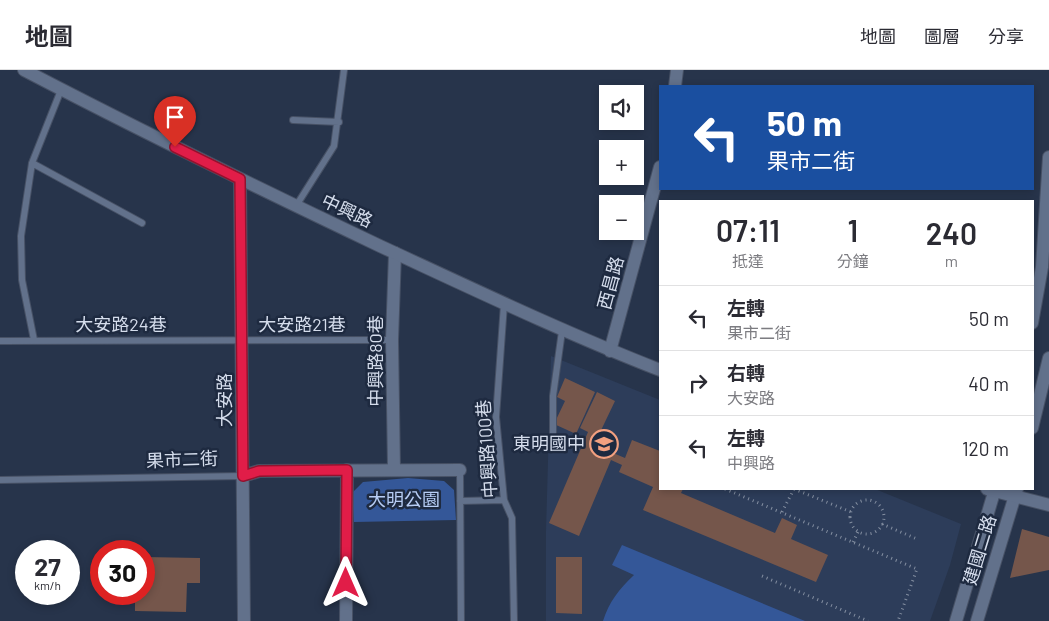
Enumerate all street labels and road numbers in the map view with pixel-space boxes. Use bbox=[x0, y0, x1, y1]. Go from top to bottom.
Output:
street label: 中興路 bbox=[318, 189, 377, 231]
street label: 西昌路 bbox=[592, 254, 628, 312]
street label: 大安路24巷 bbox=[75, 313, 167, 335]
street label: 大安路21巷 bbox=[258, 313, 346, 335]
street label: 中興路80巷 bbox=[364, 315, 386, 407]
street label: 大安路 bbox=[213, 373, 235, 427]
street label: 中興路100巷 bbox=[472, 399, 500, 499]
street label: 果市二街 bbox=[146, 447, 218, 471]
street label: 建國二路 bbox=[958, 512, 1000, 587]

